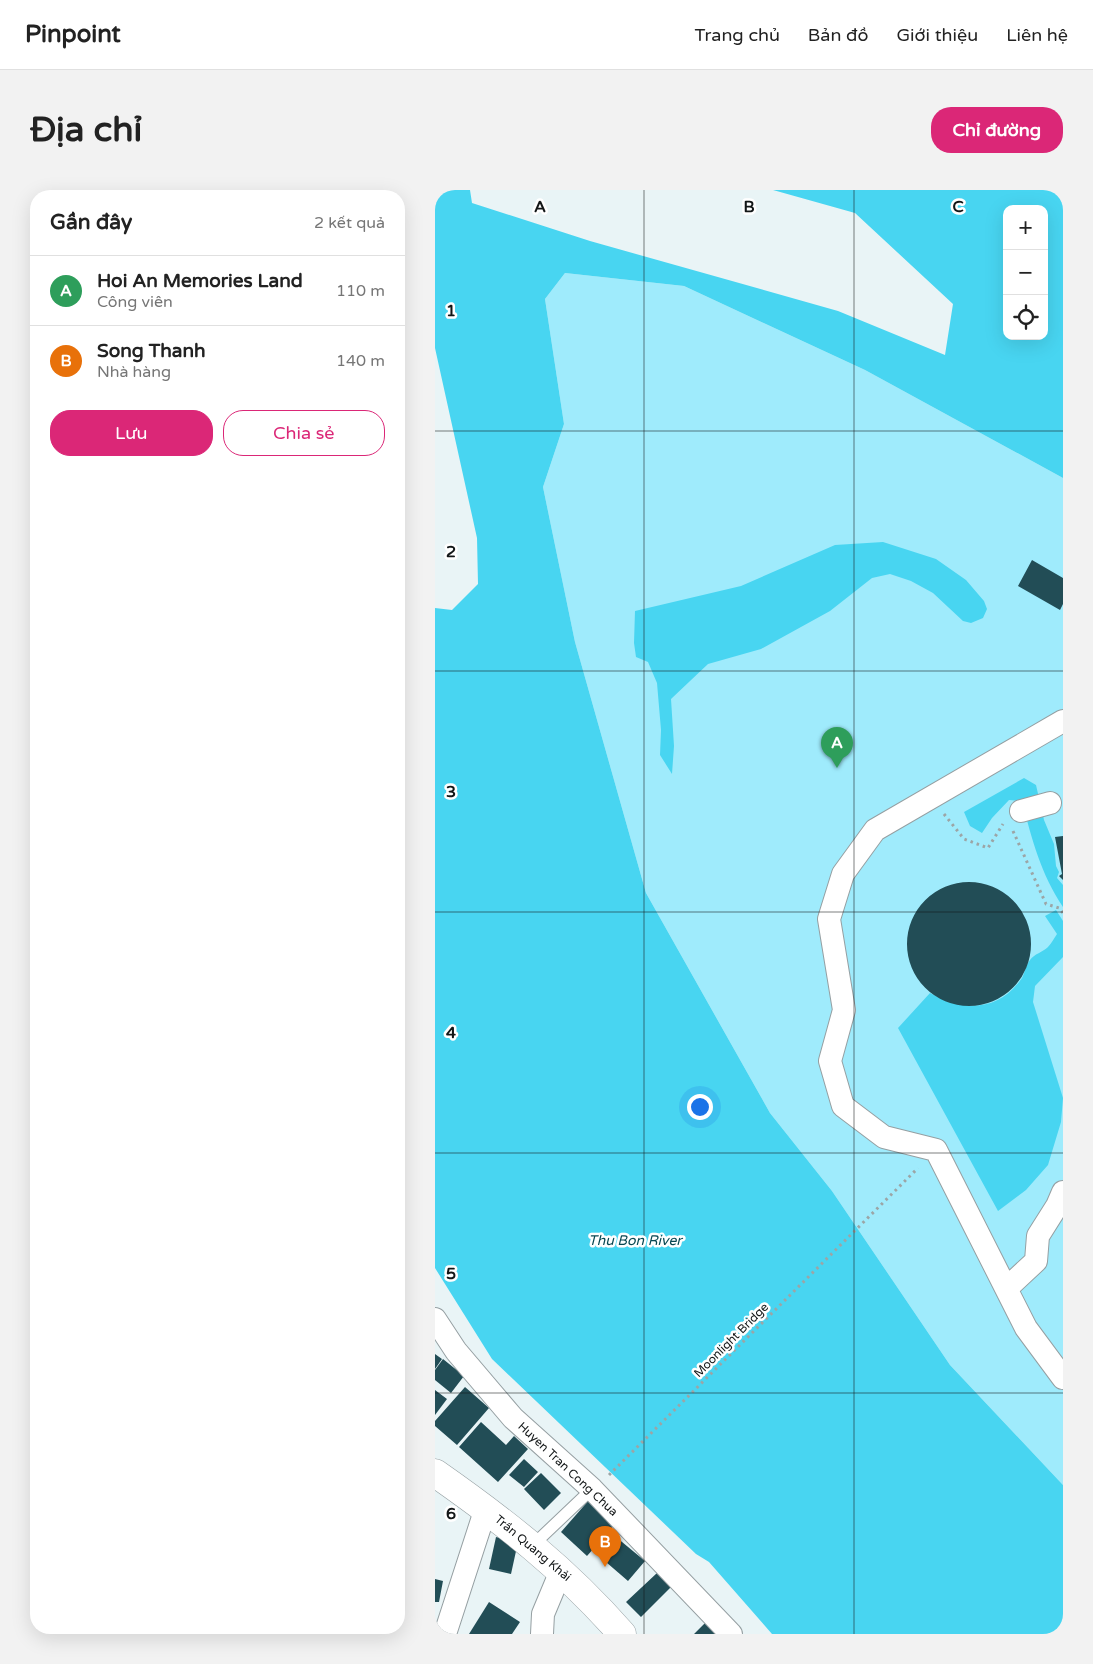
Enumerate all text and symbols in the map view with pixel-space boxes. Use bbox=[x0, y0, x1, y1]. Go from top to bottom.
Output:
text: Pinpoint bbox=[25, 20, 121, 49]
text: Trang chủ bbox=[695, 24, 780, 46]
text: Bản đồ bbox=[808, 24, 868, 46]
text: Giới thiệu bbox=[896, 24, 978, 46]
text: Liên hệ bbox=[1006, 24, 1068, 46]
button: Chỉ đường bbox=[931, 107, 1063, 153]
text: Địa chỉ bbox=[30, 109, 142, 151]
text: A bbox=[534, 197, 546, 217]
text: B bbox=[743, 197, 755, 217]
text: C bbox=[952, 197, 964, 217]
map controls bbox=[1003, 205, 1048, 340]
button: + bbox=[1003, 205, 1048, 250]
text: Gần đây bbox=[50, 210, 132, 235]
text: 2 kết quả bbox=[314, 213, 385, 233]
button: − bbox=[1003, 250, 1048, 295]
text: Hoi An Memories Land bbox=[97, 270, 303, 292]
text: A bbox=[60, 281, 72, 301]
text: 110 m bbox=[336, 281, 385, 301]
text: Công viên bbox=[97, 292, 173, 312]
button: locate bbox=[1003, 295, 1048, 340]
text: 1 bbox=[446, 301, 456, 321]
text: Song Thanh bbox=[97, 340, 206, 362]
text: B bbox=[60, 351, 72, 371]
text: 140 m bbox=[336, 351, 385, 371]
text: Nhà hàng bbox=[97, 362, 171, 382]
button: Lưu bbox=[50, 410, 213, 456]
button: Chia sẻ bbox=[223, 410, 385, 456]
text: 2 bbox=[446, 542, 456, 562]
pin: A bbox=[821, 727, 853, 768]
text: 3 bbox=[446, 782, 456, 802]
text: 4 bbox=[446, 1023, 456, 1043]
your location bbox=[687, 1094, 713, 1120]
water label: Thu Bon River bbox=[588, 1232, 683, 1249]
text: 5 bbox=[446, 1264, 456, 1284]
street label: Moonlight Bridge bbox=[691, 1300, 771, 1380]
street label: Huyen Tran Cong Chua bbox=[515, 1419, 621, 1519]
text: 6 bbox=[446, 1504, 456, 1524]
street label: Trần Quang Khải bbox=[492, 1512, 574, 1584]
pin: B bbox=[589, 1526, 621, 1567]

